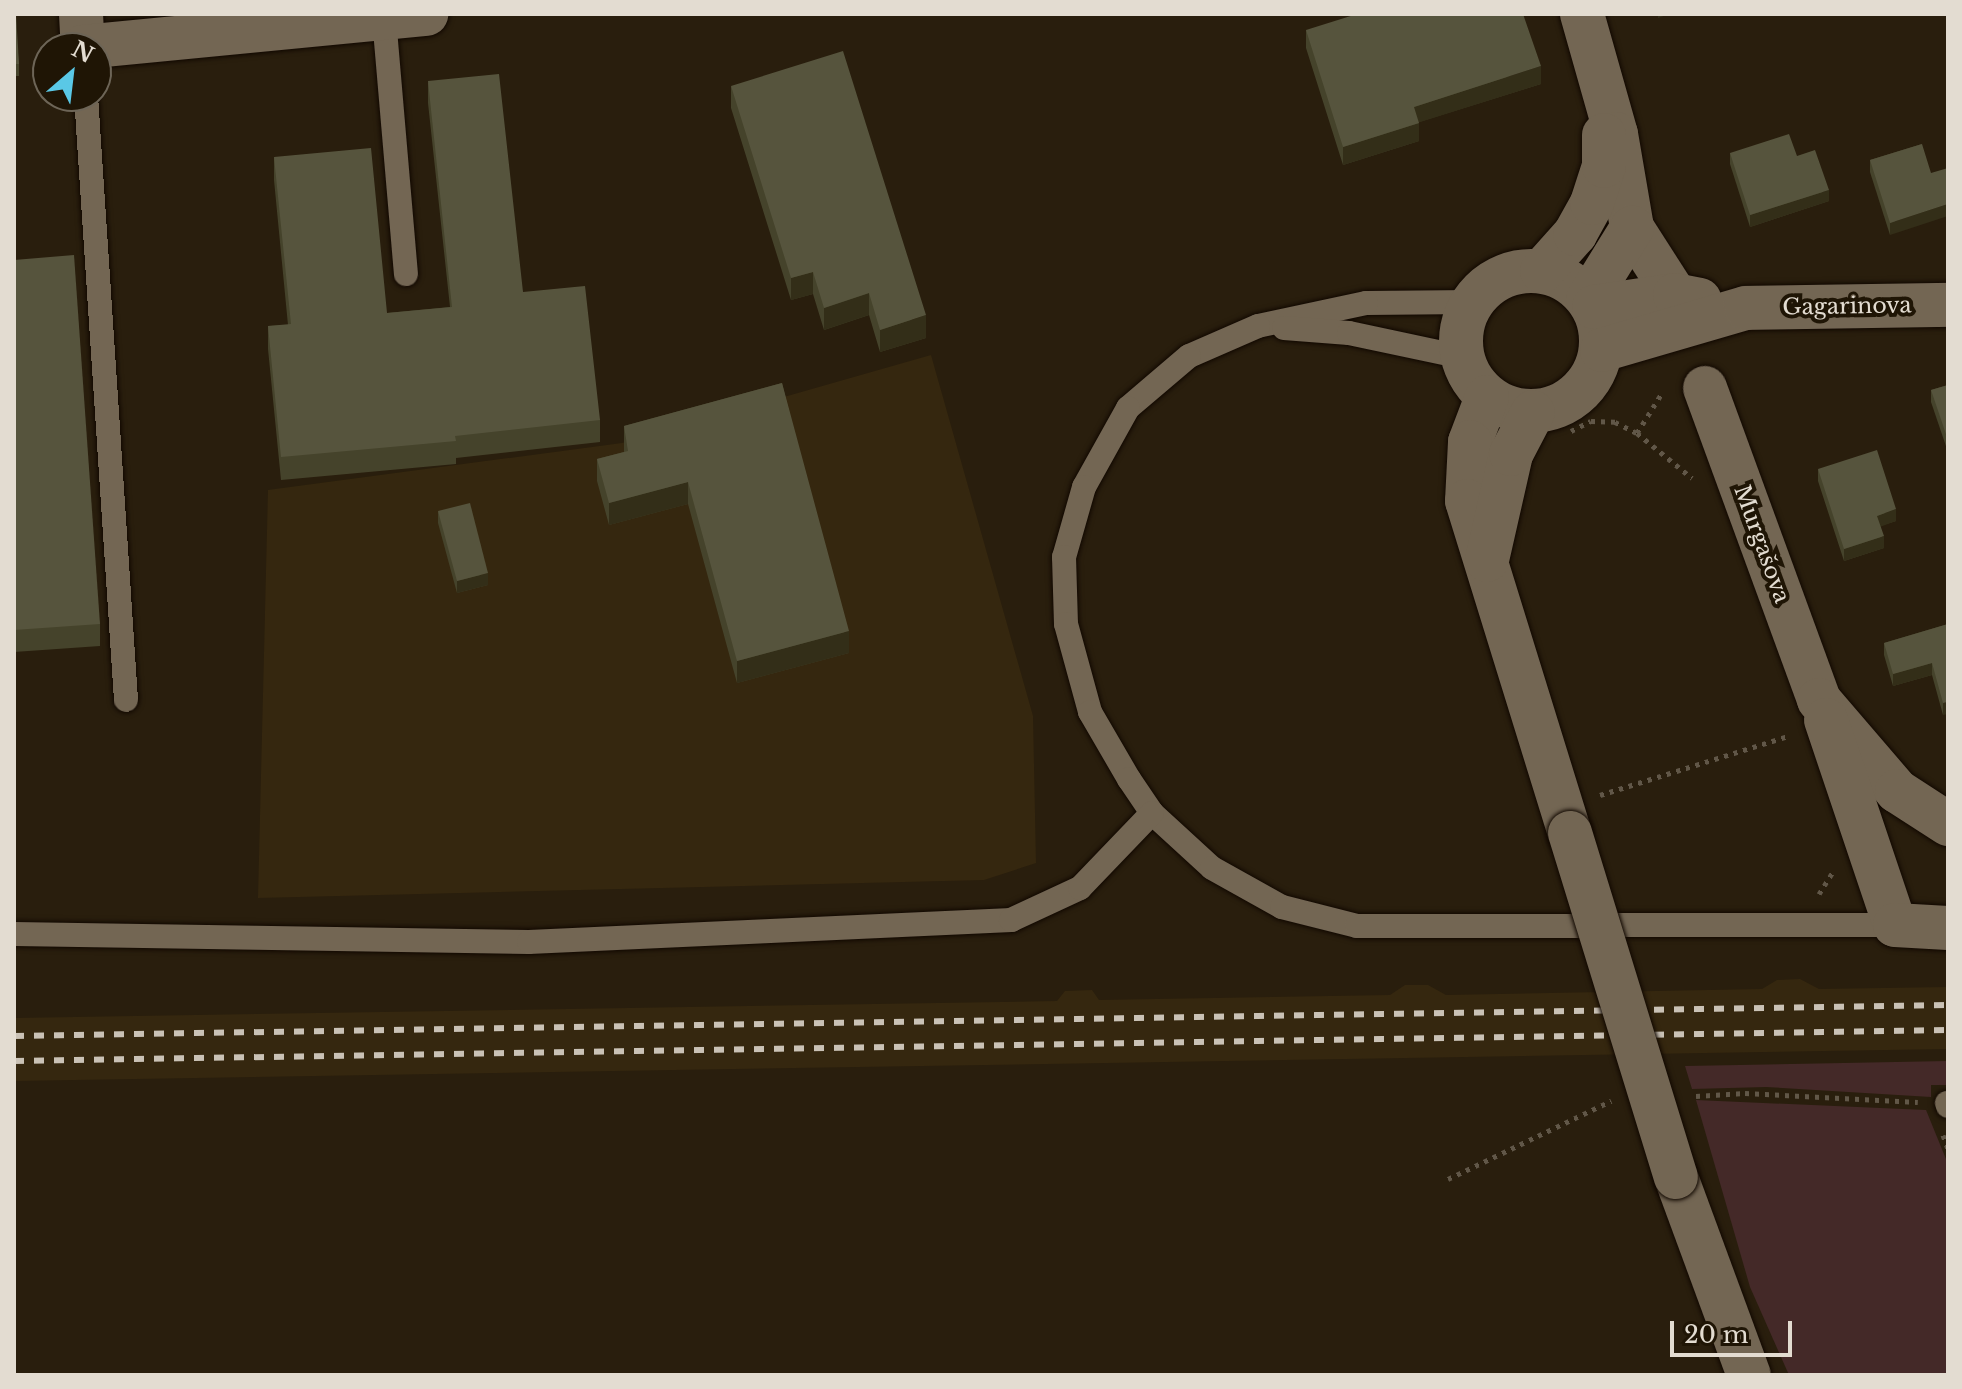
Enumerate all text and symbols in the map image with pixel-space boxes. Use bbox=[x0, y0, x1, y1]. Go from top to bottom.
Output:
north arrow bbox=[32, 32, 112, 112]
text: N bbox=[67, 35, 98, 69]
street label: Gagarinova bbox=[1782, 292, 1912, 320]
street label: Murgašova bbox=[1728, 481, 1796, 607]
scale bar bbox=[1674, 1305, 1796, 1355]
text: 20 m bbox=[1684, 1320, 1749, 1349]

